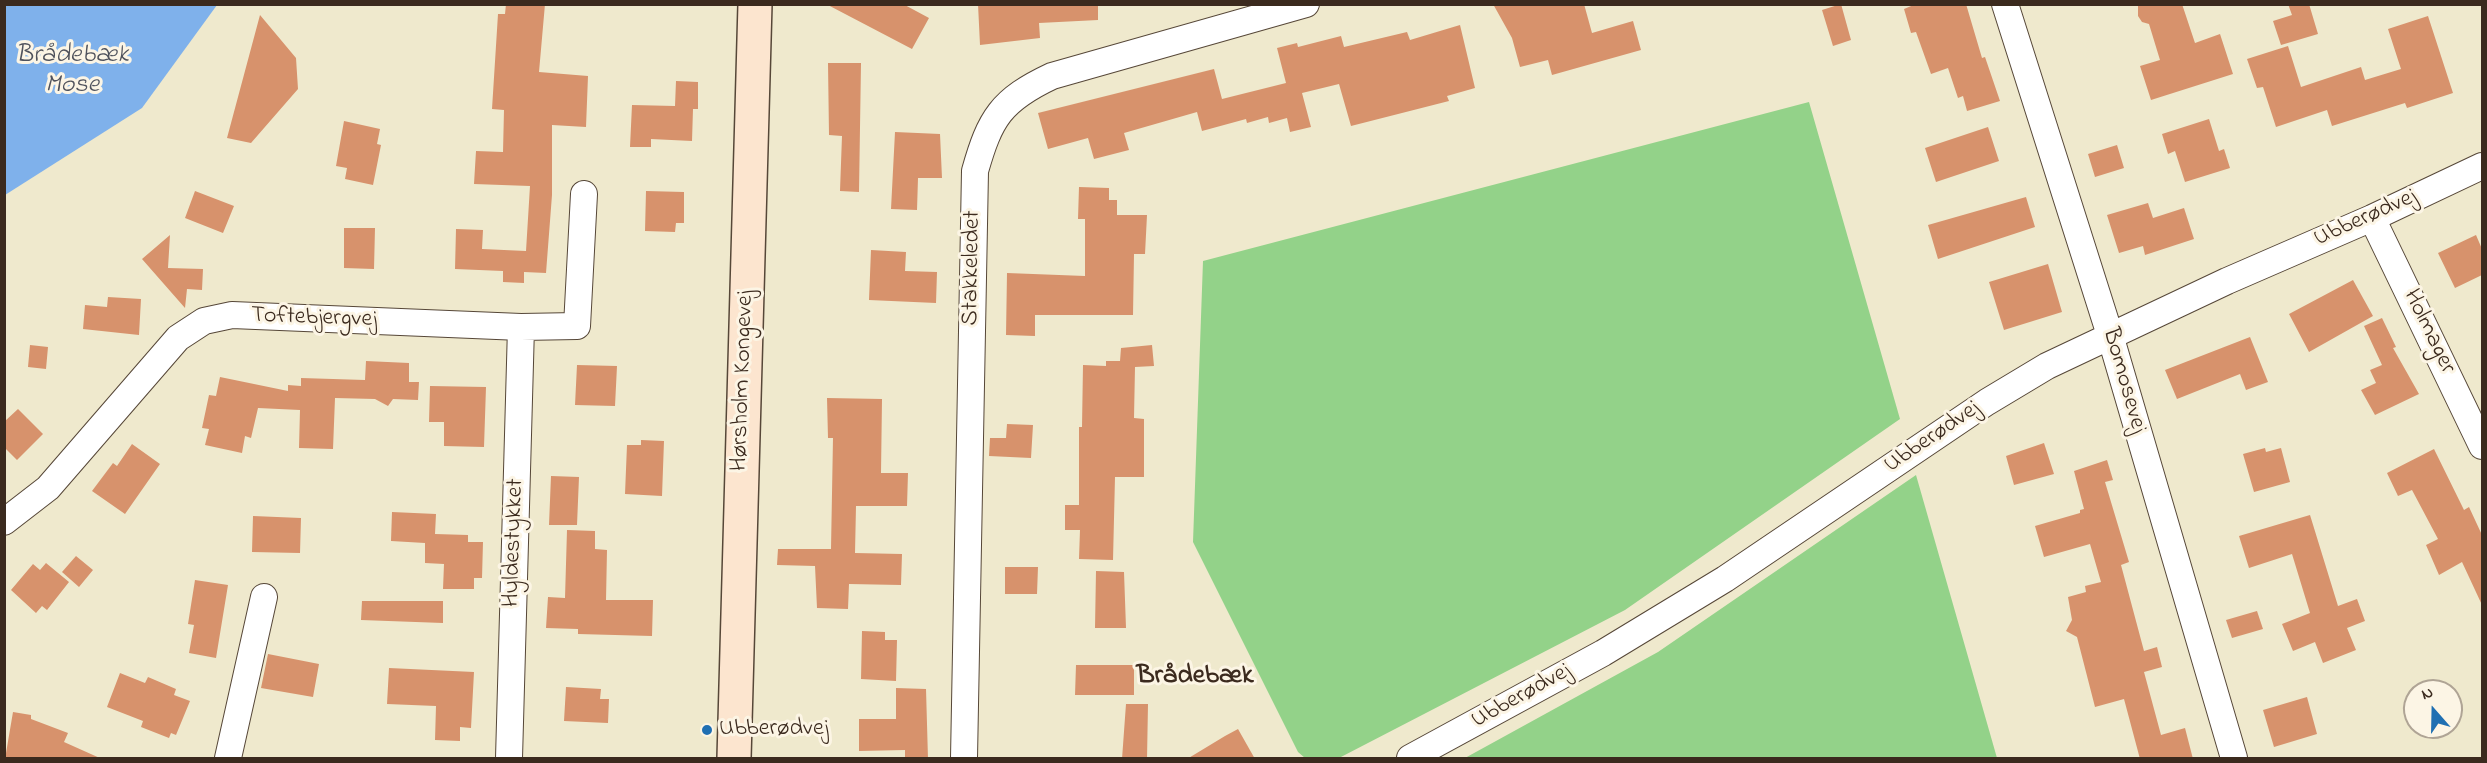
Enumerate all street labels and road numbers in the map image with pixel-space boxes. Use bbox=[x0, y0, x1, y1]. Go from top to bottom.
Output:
street label: Ubberødvej bbox=[2310, 184, 2422, 254]
street label: Stakkeledet bbox=[958, 210, 988, 326]
street label: Holmager bbox=[2395, 285, 2461, 379]
street label: Hørsholm Kongevej bbox=[726, 290, 762, 472]
street label: Toftebjergvej bbox=[251, 302, 377, 336]
street label: Bomosevej bbox=[2094, 325, 2152, 437]
street label: Ubberødvej bbox=[1880, 395, 1986, 481]
street label: Hyldestykket bbox=[498, 478, 532, 608]
street label: Ubberødvej bbox=[1467, 658, 1577, 736]

